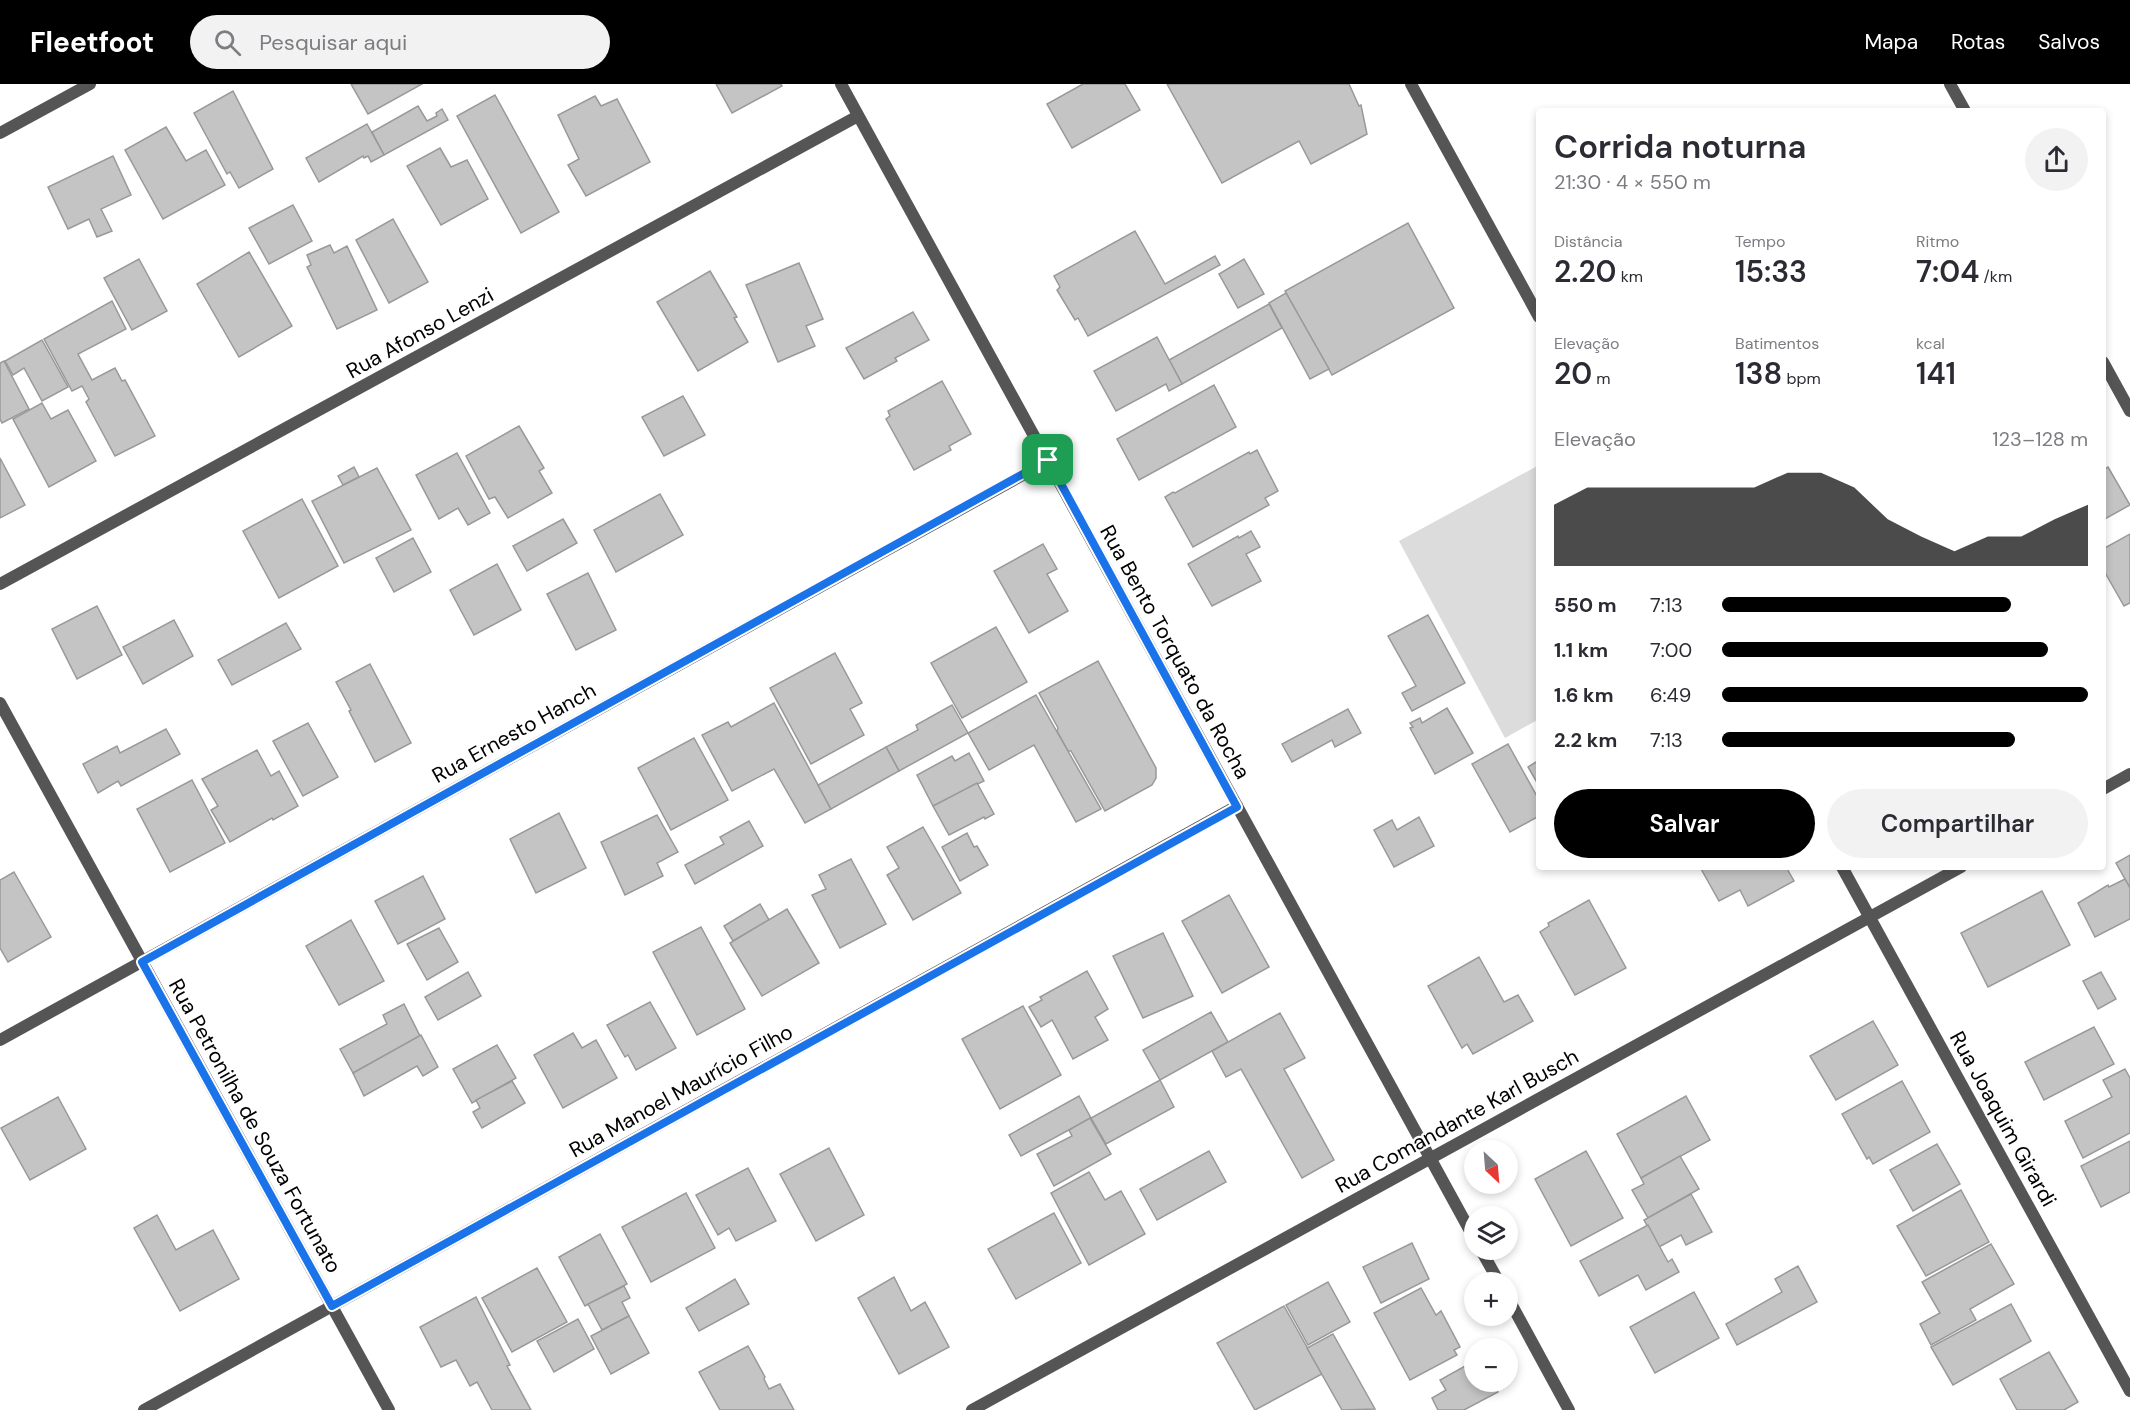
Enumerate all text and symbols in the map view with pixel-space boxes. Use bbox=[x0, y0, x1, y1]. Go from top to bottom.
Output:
search box bbox=[190, 15, 610, 69]
text: Fleetfoot bbox=[30, 24, 154, 61]
icon: search bbox=[211, 26, 244, 59]
text: Pesquisar aqui bbox=[259, 28, 407, 57]
text: Mapa bbox=[1864, 28, 1918, 56]
text: Rotas bbox=[1951, 28, 2005, 56]
text: Salvos bbox=[2038, 28, 2100, 56]
text: Corrida noturna bbox=[1554, 125, 1806, 168]
button: share bbox=[2025, 128, 2088, 191]
text: 21:30 · 4 × 550 m bbox=[1554, 169, 1711, 195]
text: Distância bbox=[1554, 231, 1622, 252]
text: Tempo bbox=[1735, 231, 1785, 252]
text: Ritmo bbox=[1916, 231, 1959, 252]
text: 2.20 bbox=[1554, 252, 1616, 291]
text: 15:33 bbox=[1735, 252, 1807, 291]
text: 7:04 bbox=[1916, 252, 1979, 291]
text: km bbox=[1616, 266, 1643, 287]
text: /km bbox=[1979, 266, 2012, 287]
street label: Rua Afonso Lenzi bbox=[341, 281, 499, 385]
text: Elevação bbox=[1554, 333, 1619, 354]
text: Batimentos bbox=[1735, 333, 1819, 354]
text: kcal bbox=[1916, 333, 1945, 354]
text: 20 bbox=[1554, 354, 1592, 393]
text: 138 bbox=[1735, 354, 1782, 393]
text: 141 bbox=[1916, 354, 1956, 393]
text: m bbox=[1592, 368, 1611, 389]
text: bpm bbox=[1782, 368, 1821, 389]
text: Elevação bbox=[1554, 426, 1636, 452]
text: 123–128 m bbox=[1992, 426, 2088, 452]
pin bbox=[1022, 434, 1073, 485]
icon: arrive bbox=[1031, 443, 1064, 476]
street label: Rua Bento Torquato da Rocha bbox=[1093, 520, 1257, 784]
text: 550 m bbox=[1554, 592, 1616, 618]
text: 7:13 bbox=[1650, 592, 1683, 618]
text: 1.1 km bbox=[1554, 637, 1608, 663]
text: 7:00 bbox=[1650, 637, 1692, 663]
street label: Rua Ernesto Hanch bbox=[427, 676, 601, 790]
text: 1.6 km bbox=[1554, 682, 1613, 708]
text: 6:49 bbox=[1650, 682, 1691, 708]
text: 2.2 km bbox=[1554, 727, 1617, 753]
text: 7:13 bbox=[1650, 727, 1683, 753]
button: Salvar bbox=[1554, 789, 1815, 858]
button: Compartilhar bbox=[1827, 789, 2088, 858]
street label: Rua Petronilha de Souza Fortunato bbox=[162, 974, 348, 1278]
street label: Rua Manoel Maurício Filho bbox=[564, 1018, 798, 1164]
street label: Rua Joaquim Girardi bbox=[1943, 1026, 2063, 1212]
street label: Rua Comandante Karl Busch bbox=[1330, 1042, 1584, 1200]
north arrow bbox=[1464, 1140, 1518, 1194]
map controls bbox=[1464, 1140, 1518, 1392]
button: layers bbox=[1464, 1206, 1518, 1260]
button: + bbox=[1464, 1272, 1518, 1326]
button: − bbox=[1464, 1338, 1518, 1392]

